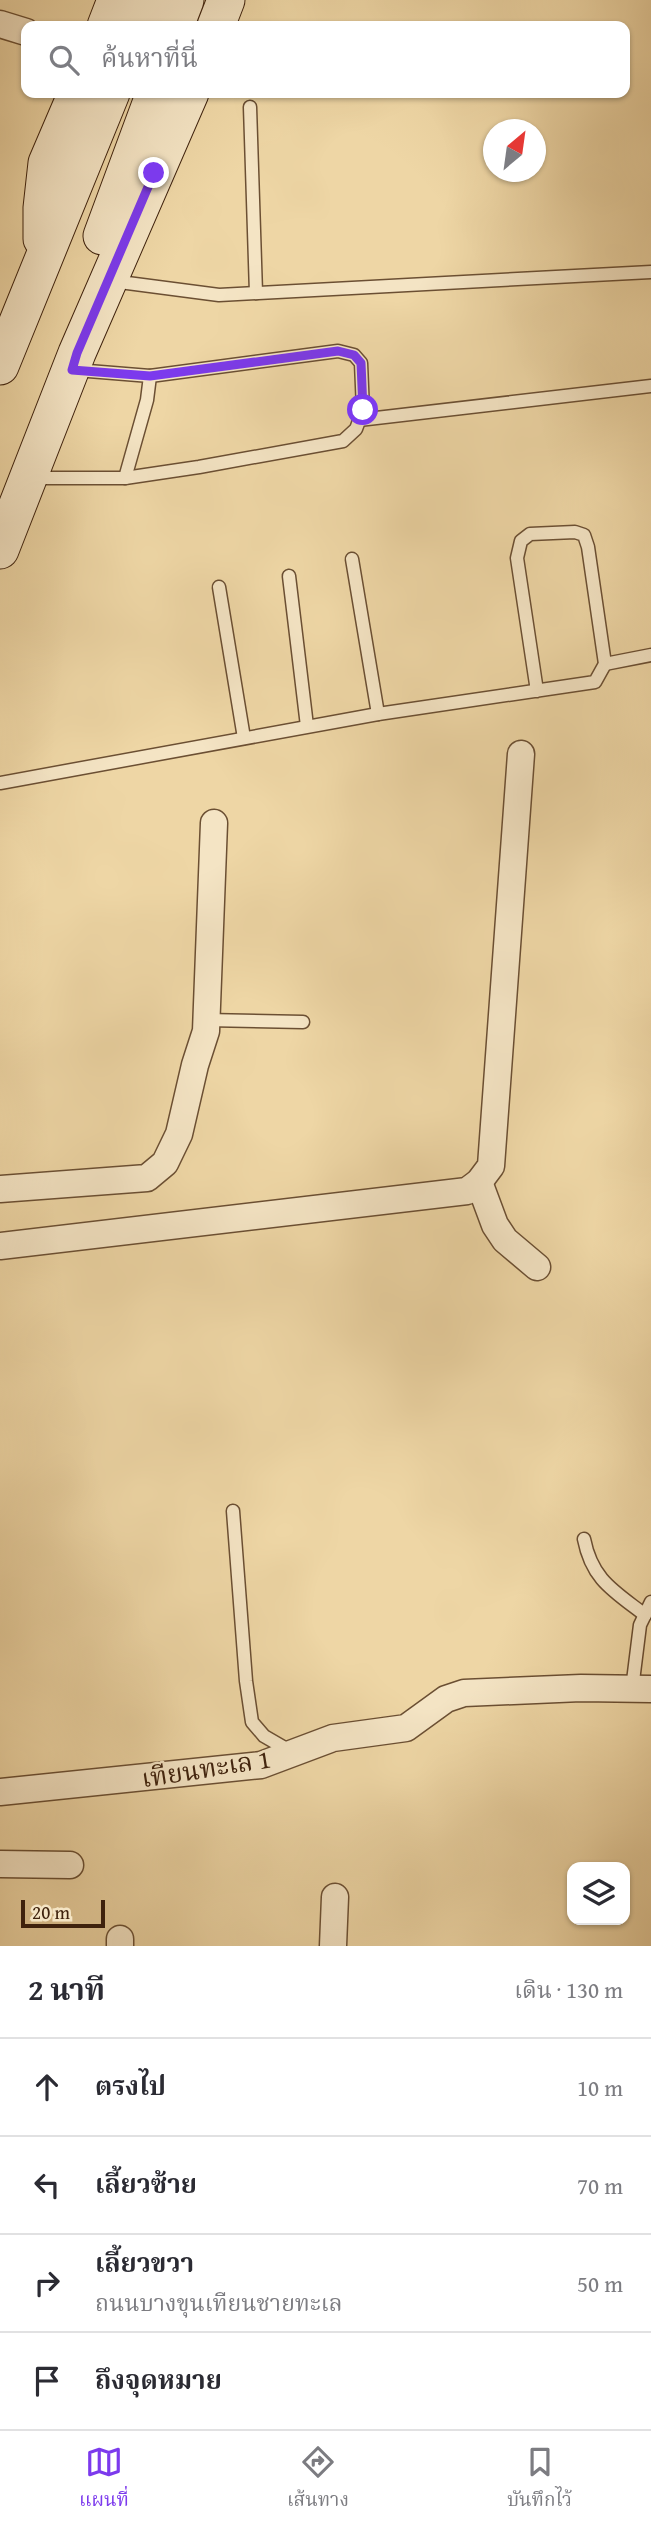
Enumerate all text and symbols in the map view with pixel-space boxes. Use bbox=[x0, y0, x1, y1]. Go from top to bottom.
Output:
search box bbox=[21, 21, 630, 98]
text: ค้นหาที่นี่ bbox=[101, 38, 198, 77]
icon: search bbox=[45, 41, 83, 79]
north arrow bbox=[483, 119, 546, 182]
route end bbox=[138, 157, 169, 188]
route start bbox=[347, 394, 378, 425]
street label: เทียนทะเล 1 bbox=[138, 1739, 274, 1797]
map controls bbox=[567, 1862, 630, 1925]
button: layers bbox=[567, 1862, 630, 1925]
scale bar bbox=[21, 1897, 105, 1929]
text: 20 m bbox=[32, 1898, 70, 1926]
text: 2 นาที bbox=[28, 1967, 105, 2011]
text: เดิน · 130 m bbox=[514, 1973, 623, 2006]
text: ตรงไป bbox=[95, 2066, 166, 2105]
icon: ahead bbox=[28, 2068, 66, 2106]
text: 10 m bbox=[577, 2071, 623, 2104]
text: เลี้ยวซ้าย bbox=[95, 2164, 197, 2203]
icon: left bbox=[28, 2166, 66, 2204]
text: 70 m bbox=[577, 2169, 623, 2202]
text: เลี้ยวขวา bbox=[95, 2243, 194, 2282]
icon: right bbox=[28, 2264, 66, 2302]
text: 50 m bbox=[577, 2267, 623, 2300]
text: ถนนบางขุนเทียนชายทะเล bbox=[95, 2286, 343, 2319]
text: ถึงจุดหมาย bbox=[95, 2360, 222, 2399]
icon: arrive bbox=[28, 2362, 66, 2400]
tab: แผนที่ bbox=[79, 2443, 129, 2516]
tab: เส้นทาง bbox=[287, 2443, 349, 2516]
tab: บันทึกไว้ bbox=[507, 2443, 572, 2516]

